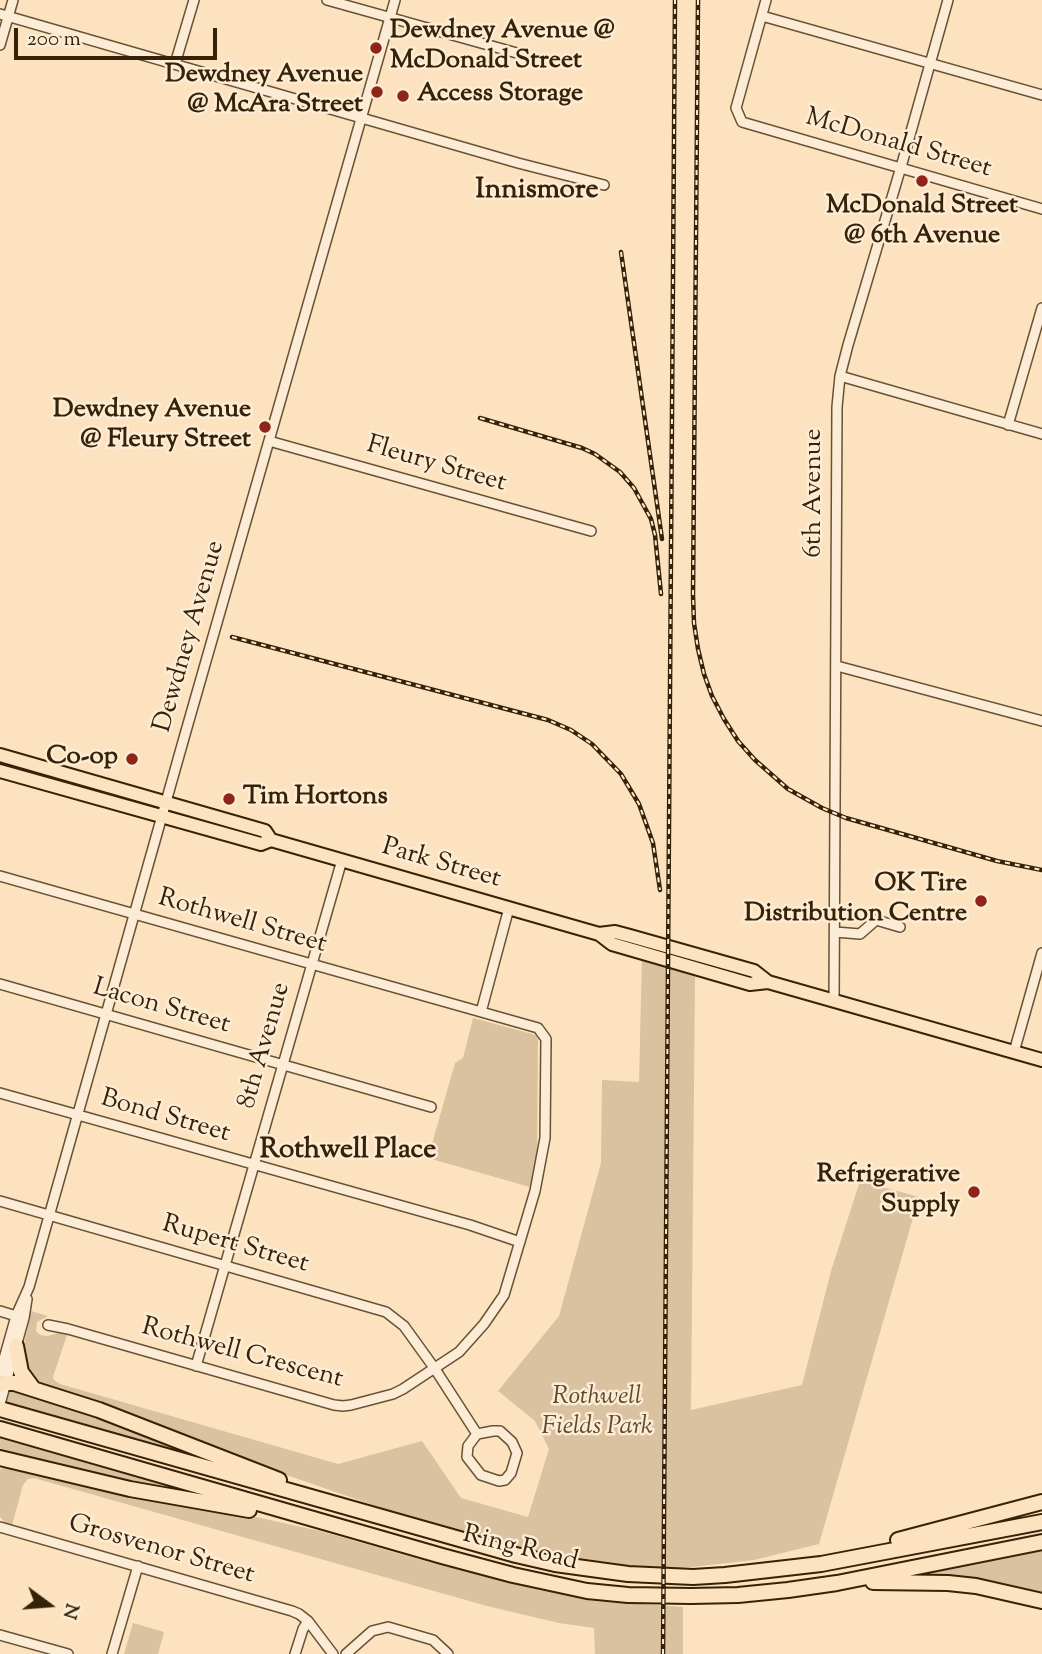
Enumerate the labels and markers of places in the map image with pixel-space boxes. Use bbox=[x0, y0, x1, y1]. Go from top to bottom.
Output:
place label: Dewdney Avenue @ McDonald Street bbox=[390, 17, 615, 78]
marker: Dewdney Avenue @ McDonald Street bbox=[368, 40, 384, 56]
place label: Dewdney Avenue @ McAra Street bbox=[165, 61, 363, 122]
place label: Access Storage bbox=[417, 80, 583, 112]
marker: Dewdney Avenue @ McAra Street bbox=[369, 84, 385, 100]
marker: Access Storage bbox=[395, 88, 411, 104]
marker: McDonald Street @ 6th Avenue bbox=[914, 173, 930, 189]
place label: McDonald Street @ 6th Avenue bbox=[826, 192, 1018, 254]
place label: Dewdney Avenue @ Fleury Street bbox=[53, 396, 251, 458]
marker: Dewdney Avenue @ Fleury Street bbox=[257, 419, 273, 435]
place label: Co-op bbox=[46, 743, 118, 775]
marker: Co-op bbox=[124, 751, 140, 767]
place label: Tim Hortons bbox=[243, 783, 388, 815]
marker: Tim Hortons bbox=[221, 791, 237, 807]
place label: OK Tire Distribution Centre bbox=[744, 870, 967, 931]
marker: OK Tire Distribution Centre bbox=[973, 893, 989, 909]
place label: Refrigerative Supply bbox=[817, 1161, 960, 1222]
marker: Refrigerative Supply bbox=[966, 1184, 982, 1200]

